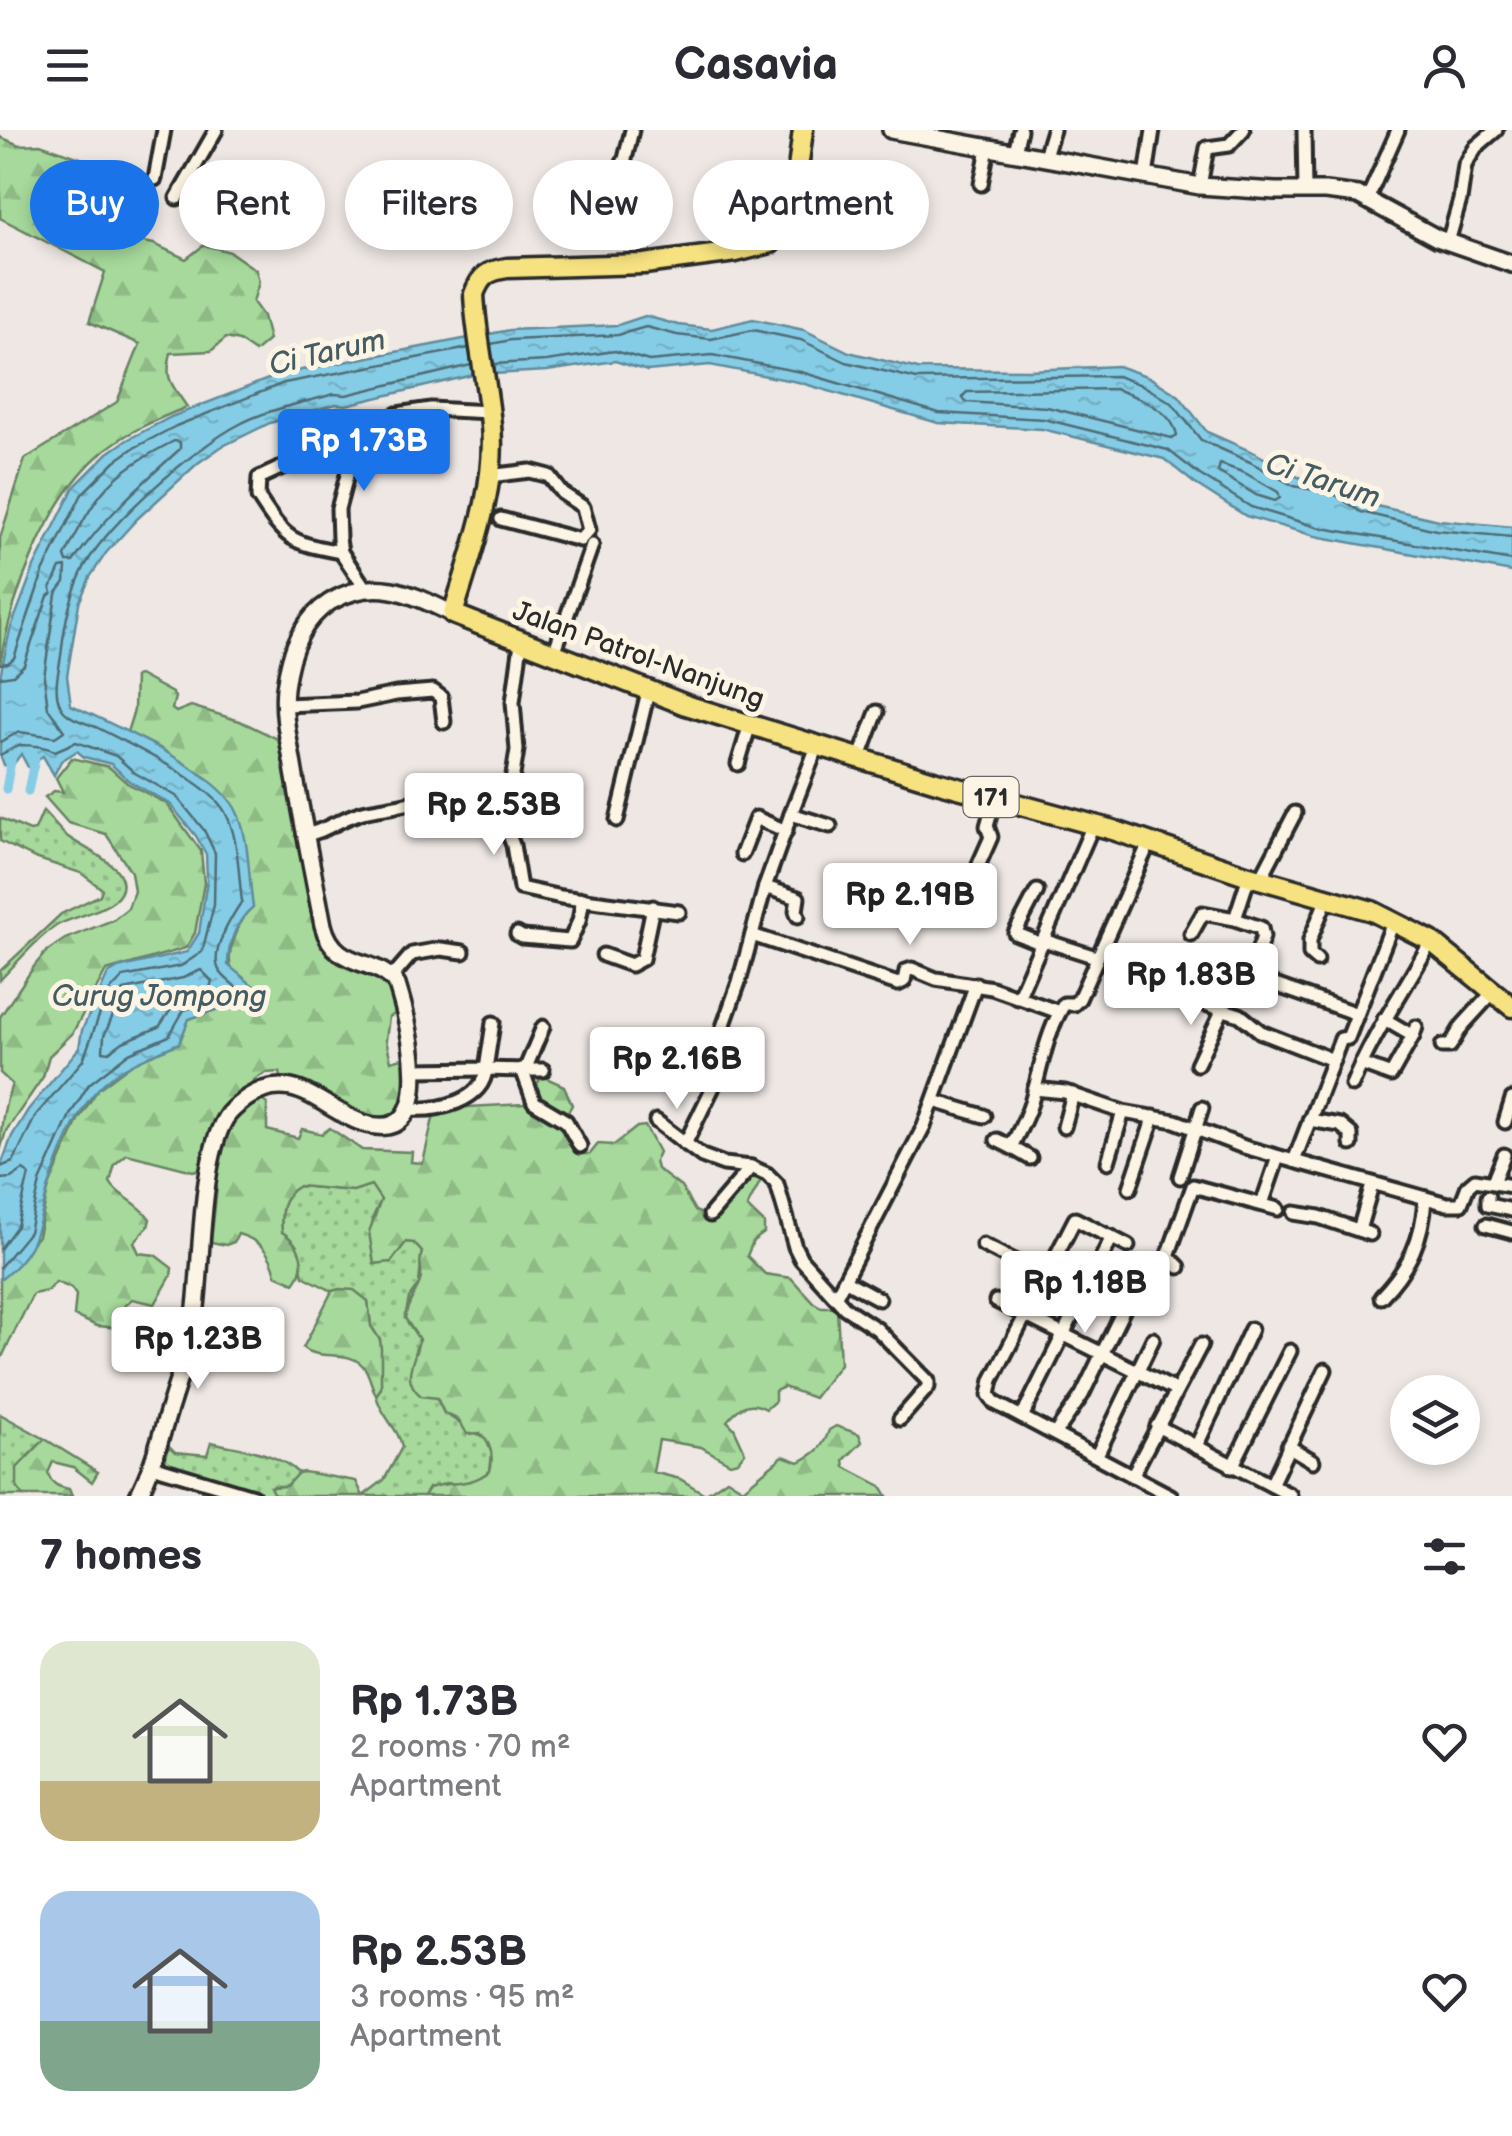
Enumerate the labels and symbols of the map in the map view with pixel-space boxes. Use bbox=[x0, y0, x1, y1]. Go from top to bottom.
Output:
water label: Ci Tarum bbox=[265, 322, 389, 384]
pin: Rp 1.73B bbox=[261, 409, 467, 494]
water label: Ci Tarum bbox=[1261, 446, 1385, 516]
street label: Jalan Patrol-Nanjung bbox=[508, 595, 769, 716]
pin: Rp 2.53B bbox=[391, 773, 597, 858]
road number: 171 bbox=[964, 777, 1018, 817]
pin: Rp 2.19B bbox=[807, 863, 1013, 948]
pin: Rp 1.83B bbox=[1088, 943, 1294, 1028]
water label: Curug Jompong bbox=[51, 979, 267, 1015]
pin: Rp 2.16B bbox=[574, 1027, 780, 1112]
pin: Rp 1.18B bbox=[982, 1251, 1188, 1336]
pin: Rp 1.23B bbox=[95, 1307, 301, 1392]

